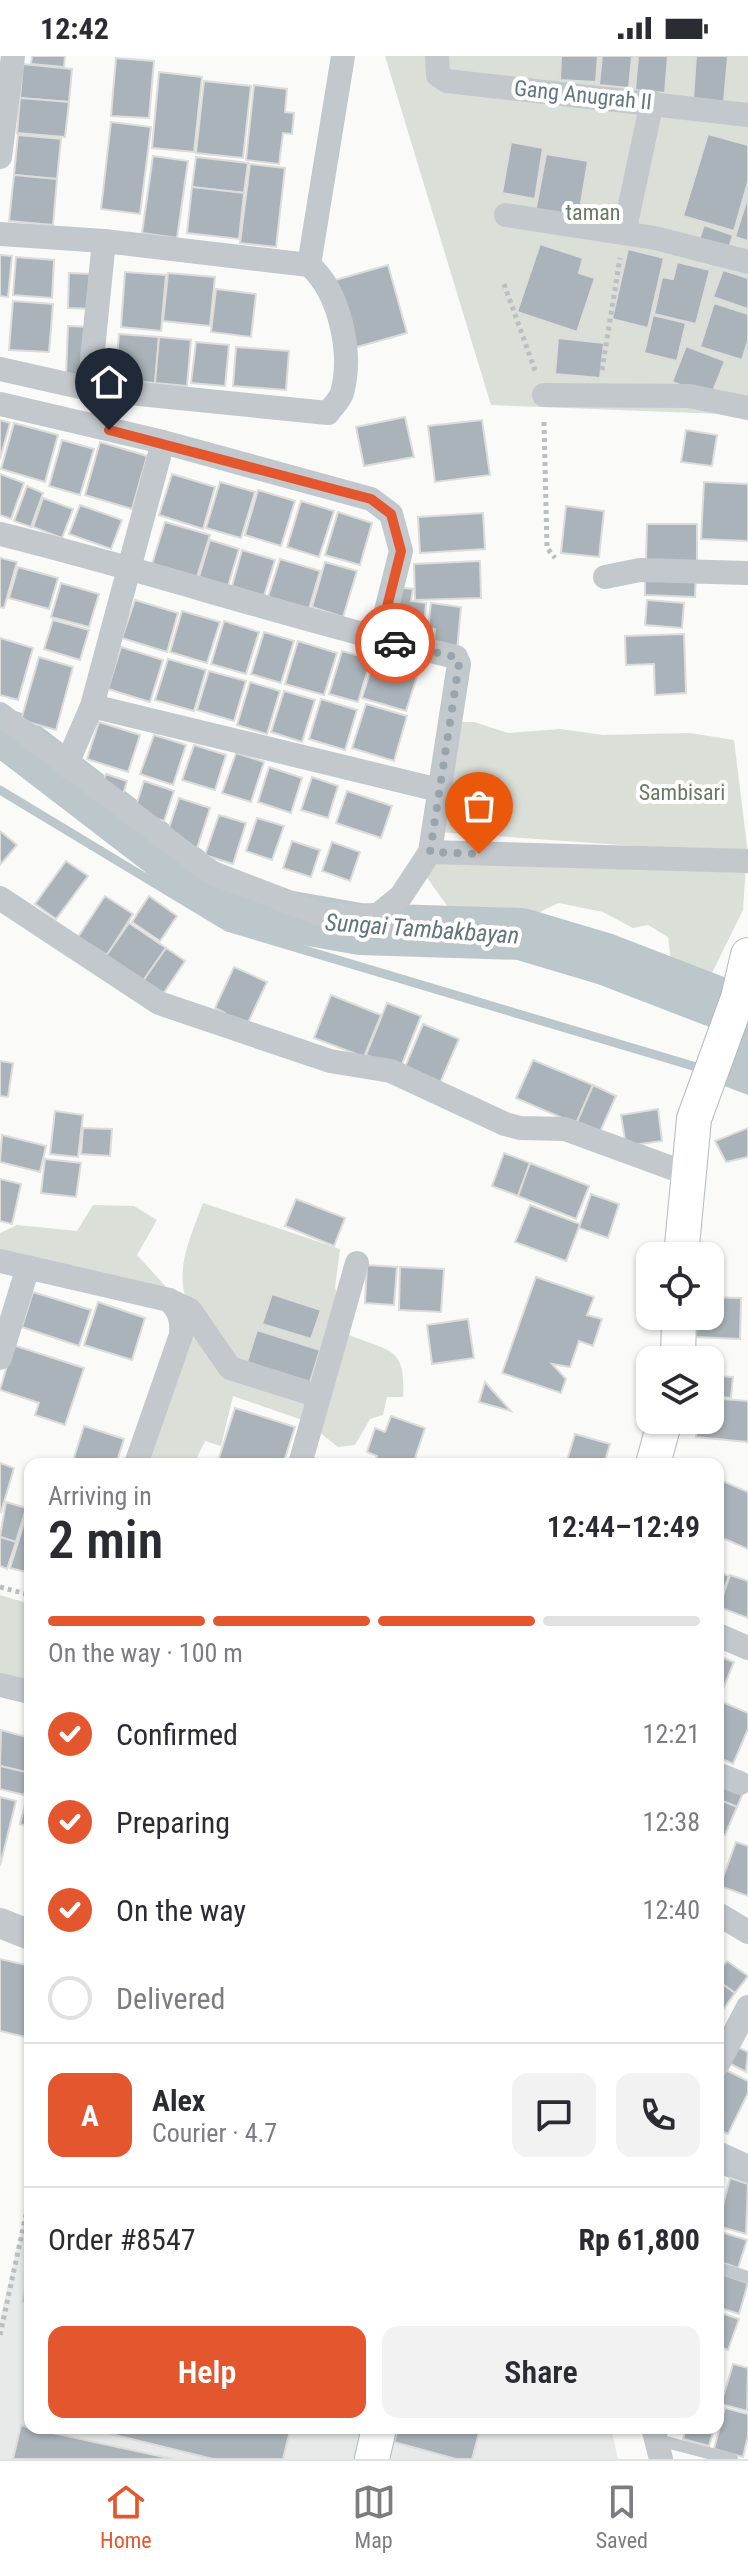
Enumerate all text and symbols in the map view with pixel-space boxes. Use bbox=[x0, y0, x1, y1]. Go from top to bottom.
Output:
text: 12:42 bbox=[40, 11, 109, 46]
street label: Gang Anugrah II bbox=[513, 75, 653, 115]
park label: taman bbox=[566, 200, 620, 225]
pin bbox=[75, 348, 143, 430]
icon: home bbox=[87, 360, 131, 404]
courier bbox=[355, 603, 435, 683]
icon: car bbox=[373, 621, 417, 665]
pin bbox=[445, 772, 513, 854]
park label: Sambisari bbox=[639, 780, 725, 805]
icon: bag bbox=[457, 784, 501, 828]
water label: Sungai Tambakbayan bbox=[324, 908, 520, 950]
map controls bbox=[636, 1242, 724, 1434]
button: locate bbox=[636, 1242, 724, 1330]
button: layers bbox=[636, 1346, 724, 1434]
text: Arriving in bbox=[48, 1481, 152, 1511]
text: 12:44–12:49 bbox=[547, 1509, 700, 1544]
text: 2 min bbox=[48, 1510, 163, 1571]
text: On the way · 100 m bbox=[48, 1638, 243, 1668]
icon: check bbox=[48, 1712, 92, 1756]
text: Confirmed bbox=[116, 1717, 238, 1752]
text: 12:21 bbox=[643, 1719, 700, 1749]
icon: check bbox=[48, 1800, 92, 1844]
text: Preparing bbox=[116, 1805, 230, 1840]
text: 12:38 bbox=[643, 1807, 700, 1837]
icon: check bbox=[48, 1888, 92, 1932]
text: On the way bbox=[116, 1893, 246, 1928]
text: 12:40 bbox=[643, 1895, 700, 1925]
text: Delivered bbox=[116, 1981, 225, 2016]
button: chat bbox=[512, 2073, 596, 2157]
button: phone bbox=[616, 2073, 700, 2157]
text: Alex bbox=[152, 2083, 205, 2118]
text: A bbox=[81, 2098, 99, 2133]
text: Courier · 4.7 bbox=[152, 2118, 277, 2148]
text: Order #8547 bbox=[48, 2222, 196, 2257]
text: Rp 61,800 bbox=[578, 2222, 700, 2257]
button: Help bbox=[48, 2326, 366, 2418]
button: Share bbox=[382, 2326, 700, 2418]
tab: Home bbox=[100, 2480, 152, 2553]
tab: Map bbox=[352, 2480, 396, 2553]
tab: Saved bbox=[596, 2480, 648, 2553]

